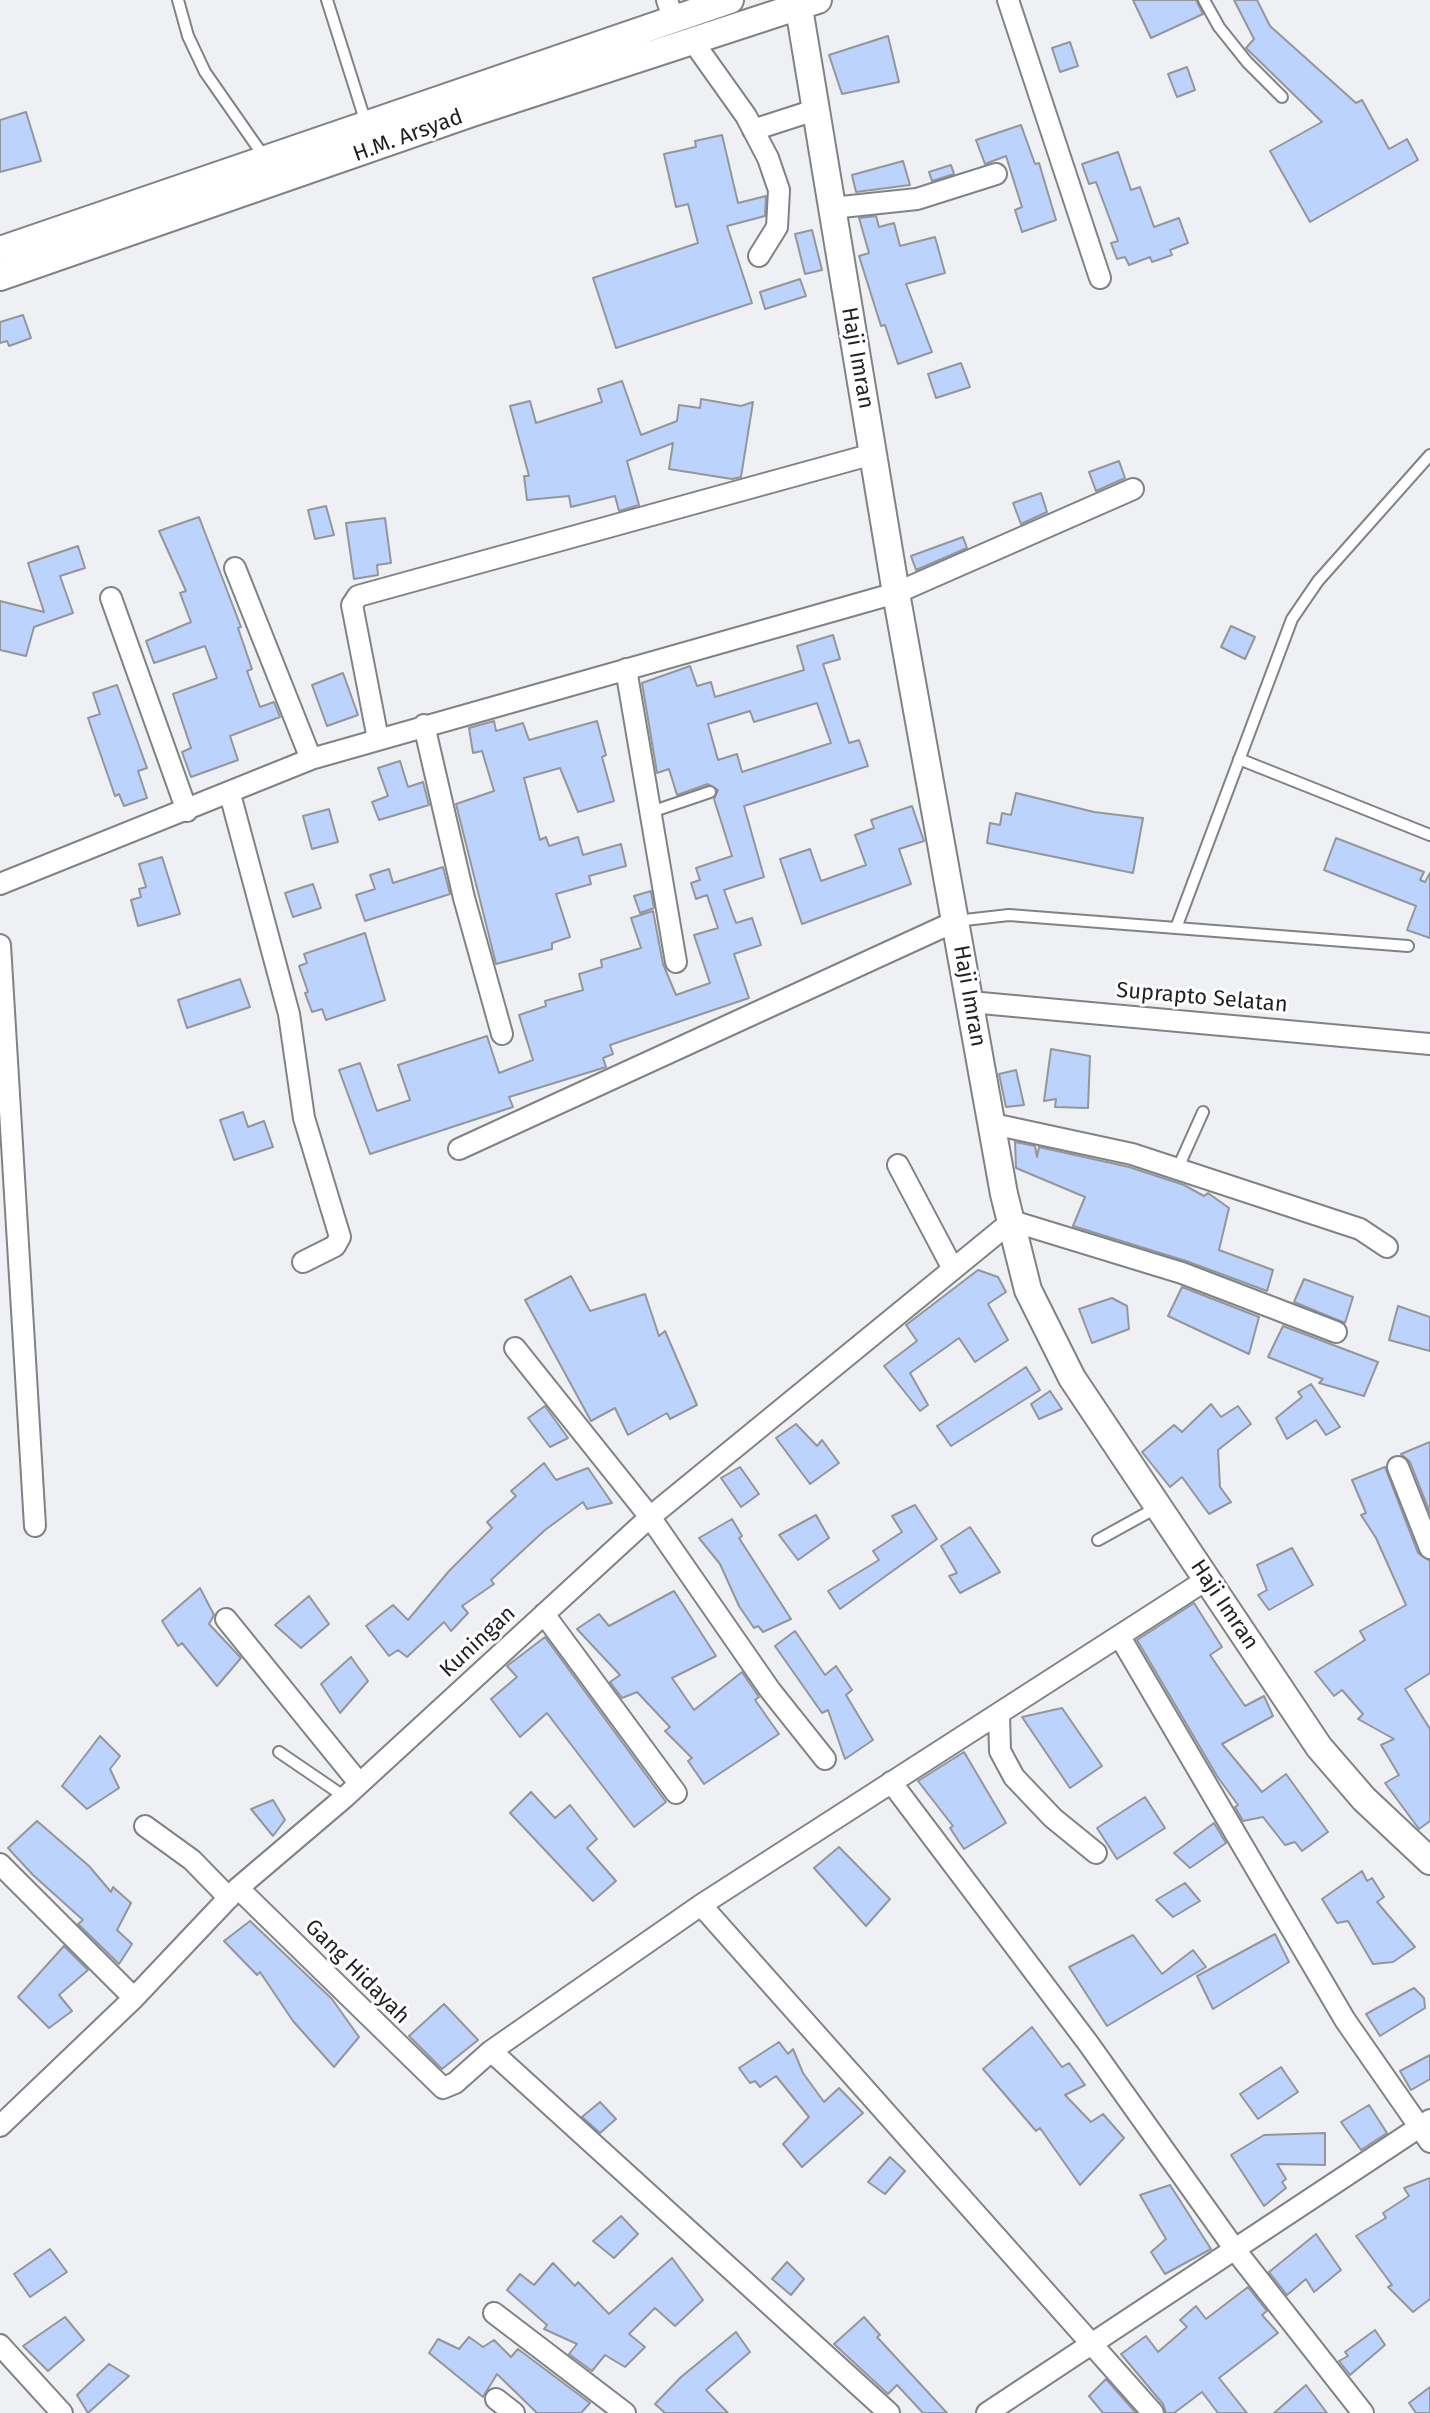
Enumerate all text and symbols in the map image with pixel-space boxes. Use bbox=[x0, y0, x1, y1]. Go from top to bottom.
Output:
street label: H.M. Arsyad bbox=[350, 104, 466, 168]
street label: Haji Imran bbox=[835, 305, 879, 411]
street label: Haji Imran bbox=[947, 943, 991, 1049]
street label: Suprapto Selatan bbox=[1115, 977, 1289, 1019]
street label: Haji Imran bbox=[1184, 1555, 1264, 1655]
street label: Kuningan bbox=[435, 1600, 521, 1684]
street label: Gang Hidayah bbox=[299, 1914, 415, 2030]

